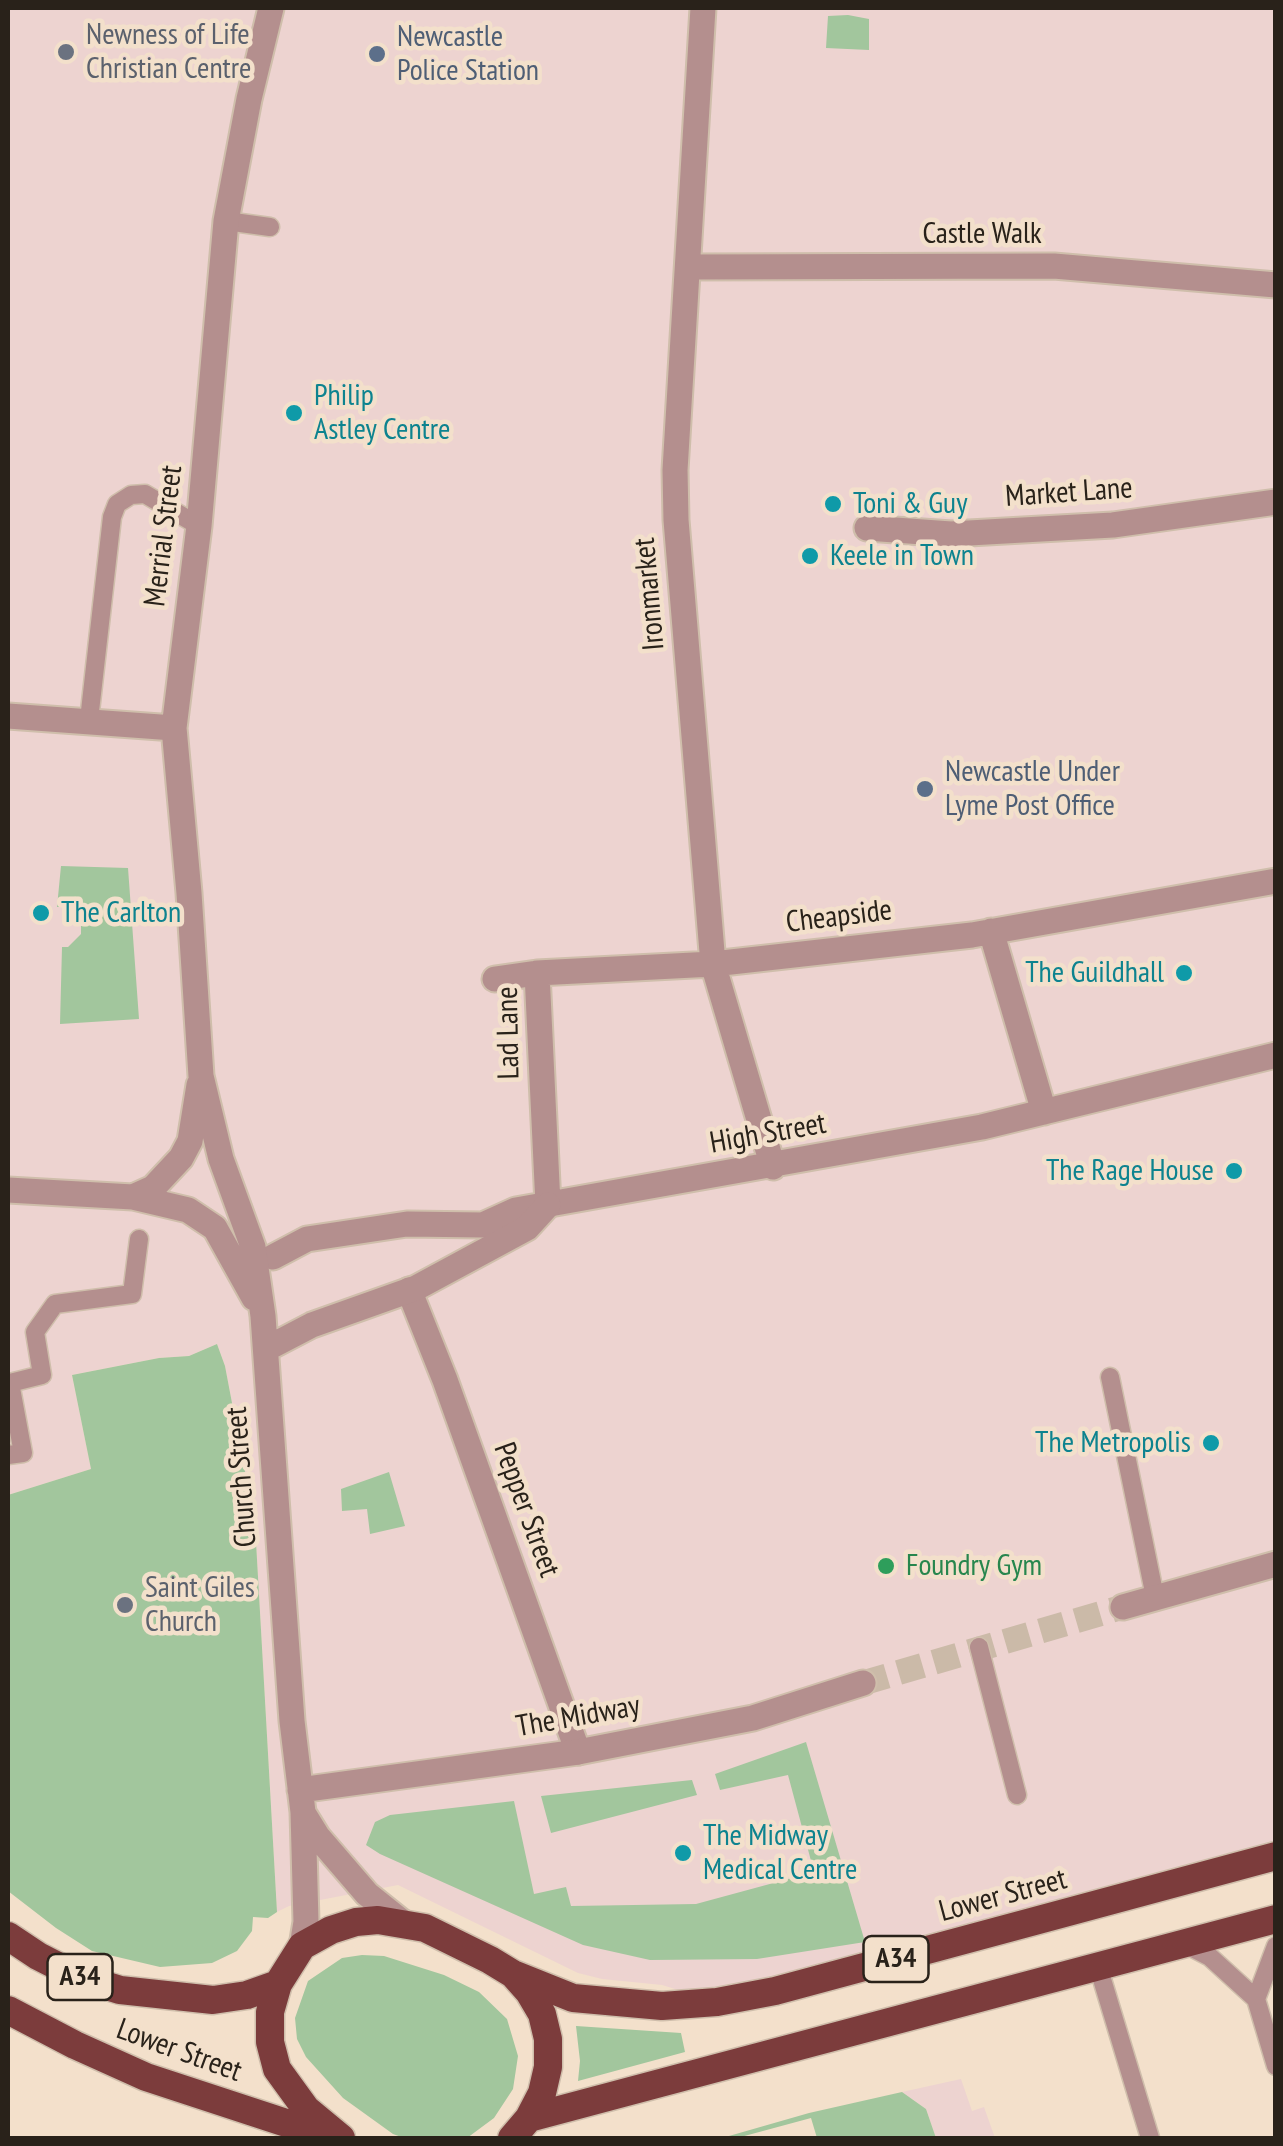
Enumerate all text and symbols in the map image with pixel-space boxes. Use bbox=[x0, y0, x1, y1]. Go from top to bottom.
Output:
place label: Newness of Life Christian Centre bbox=[86, 17, 251, 88]
place label: Newcastle Police Station bbox=[397, 19, 539, 90]
marker: Newness of Life Christian Centre bbox=[55, 41, 77, 63]
marker: Newcastle Police Station bbox=[366, 43, 388, 65]
street label: Castle Walk bbox=[922, 216, 1042, 252]
place label: Philip Astley Centre bbox=[314, 378, 450, 448]
marker: Philip Astley Centre bbox=[283, 402, 305, 424]
street label: Merrial Street bbox=[137, 463, 191, 609]
street label: Market Lane bbox=[1004, 471, 1134, 515]
place label: Toni & Guy bbox=[853, 486, 967, 522]
marker: Toni & Guy bbox=[822, 493, 844, 515]
street label: Ironmarket bbox=[627, 536, 673, 652]
place label: Keele in Town bbox=[830, 538, 974, 574]
marker: Keele in Town bbox=[799, 545, 821, 567]
place label: Newcastle Under Lyme Post Office bbox=[945, 754, 1120, 824]
marker: Newcastle Under Lyme Post Office bbox=[914, 778, 936, 800]
street label: Cheapside bbox=[784, 893, 894, 941]
place label: The Carlton bbox=[61, 895, 181, 931]
marker: The Carlton bbox=[30, 902, 52, 924]
place label: The Guildhall bbox=[1025, 955, 1164, 991]
marker: The Guildhall bbox=[1173, 962, 1195, 984]
street label: Lad Lane bbox=[490, 986, 528, 1080]
street label: High Street bbox=[707, 1106, 829, 1162]
place label: The Rage House bbox=[1046, 1153, 1214, 1189]
marker: The Rage House bbox=[1223, 1160, 1245, 1182]
street label: Church Street bbox=[219, 1406, 265, 1548]
place label: The Metropolis bbox=[1035, 1425, 1191, 1461]
marker: The Metropolis bbox=[1200, 1432, 1222, 1454]
street label: Pepper Street bbox=[485, 1438, 567, 1582]
place label: Foundry Gym bbox=[906, 1548, 1042, 1584]
marker: Foundry Gym bbox=[875, 1555, 897, 1577]
place label: Saint Giles Church bbox=[145, 1570, 255, 1640]
marker: Saint Giles Church bbox=[114, 1594, 136, 1616]
street label: The Midway bbox=[513, 1688, 643, 1746]
place label: The Midway Medical Centre bbox=[703, 1818, 857, 1888]
marker: The Midway Medical Centre bbox=[672, 1842, 694, 1864]
street label: Lower Street bbox=[935, 1862, 1071, 1930]
road number: A34 bbox=[864, 1936, 928, 1982]
road number: A34 bbox=[48, 1954, 112, 2000]
street label: Lower Street bbox=[112, 2012, 246, 2090]

